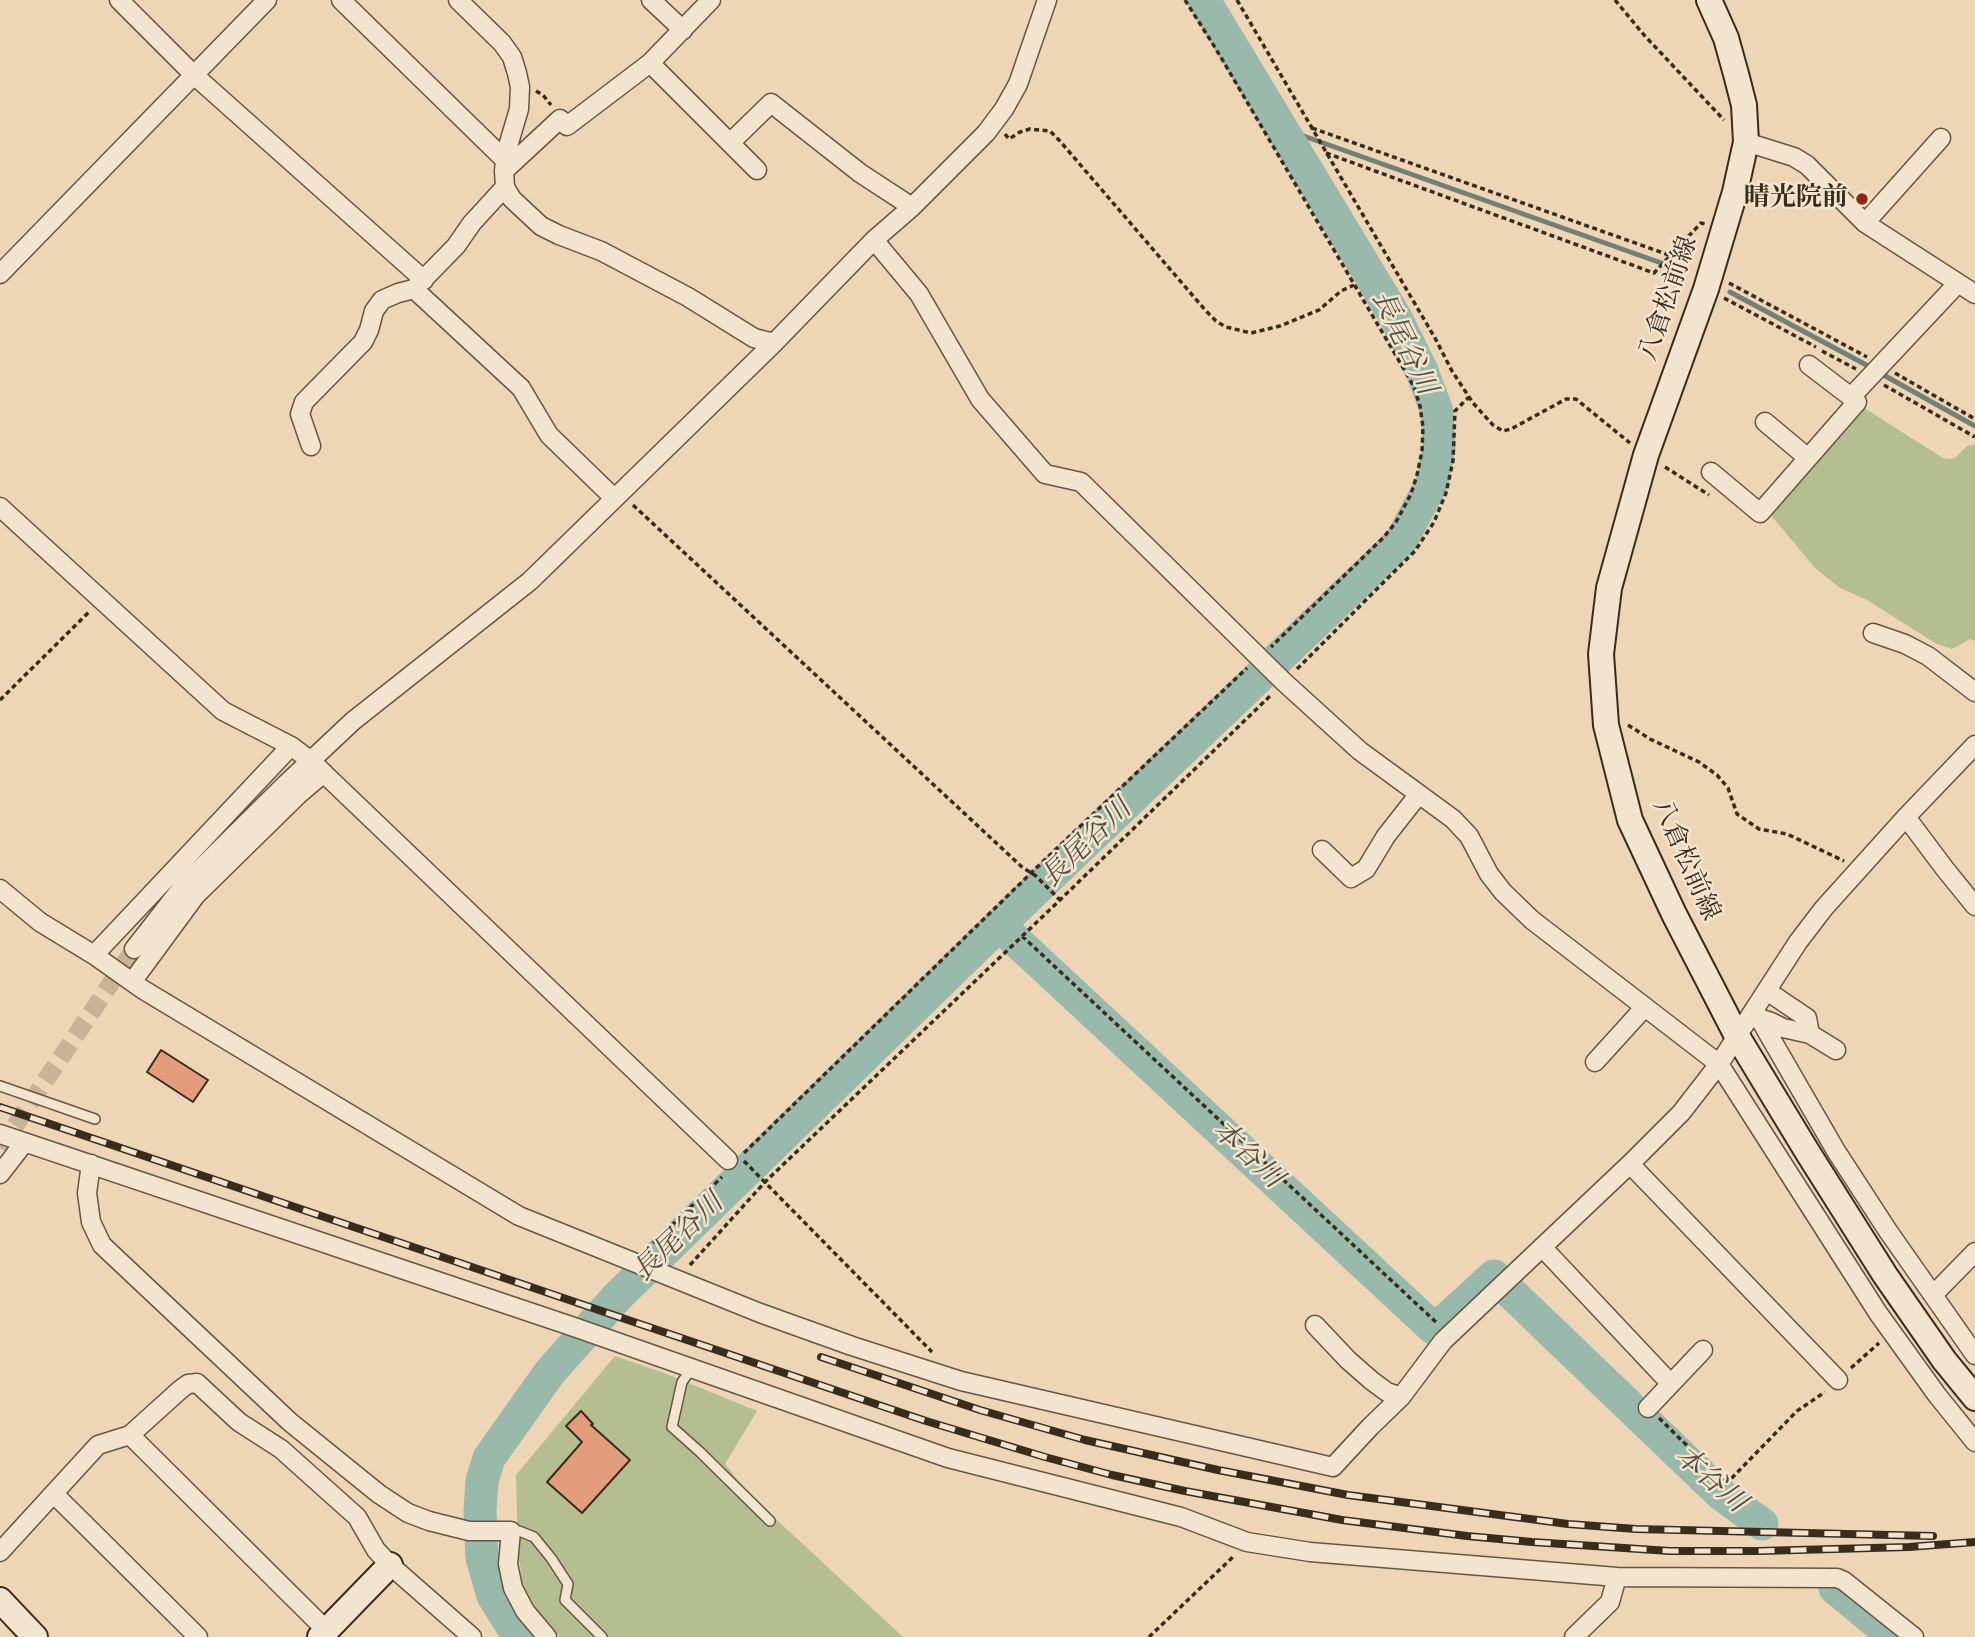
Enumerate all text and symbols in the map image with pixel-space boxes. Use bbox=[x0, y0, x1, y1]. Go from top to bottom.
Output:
place label: 晴光院前 bbox=[1744, 183, 1848, 215]
marker: 晴光院前 bbox=[1854, 191, 1870, 207]
street label: 八倉松前線 bbox=[1633, 232, 1705, 366]
water label: 長尾谷川 bbox=[1363, 285, 1443, 401]
water label: 長尾谷川 bbox=[1035, 793, 1139, 895]
street label: 八倉松前線 bbox=[1644, 794, 1726, 926]
water label: 本谷川 bbox=[1205, 1114, 1289, 1196]
water label: 長尾谷川 bbox=[627, 1187, 731, 1289]
water label: 本谷川 bbox=[1667, 1440, 1753, 1520]

